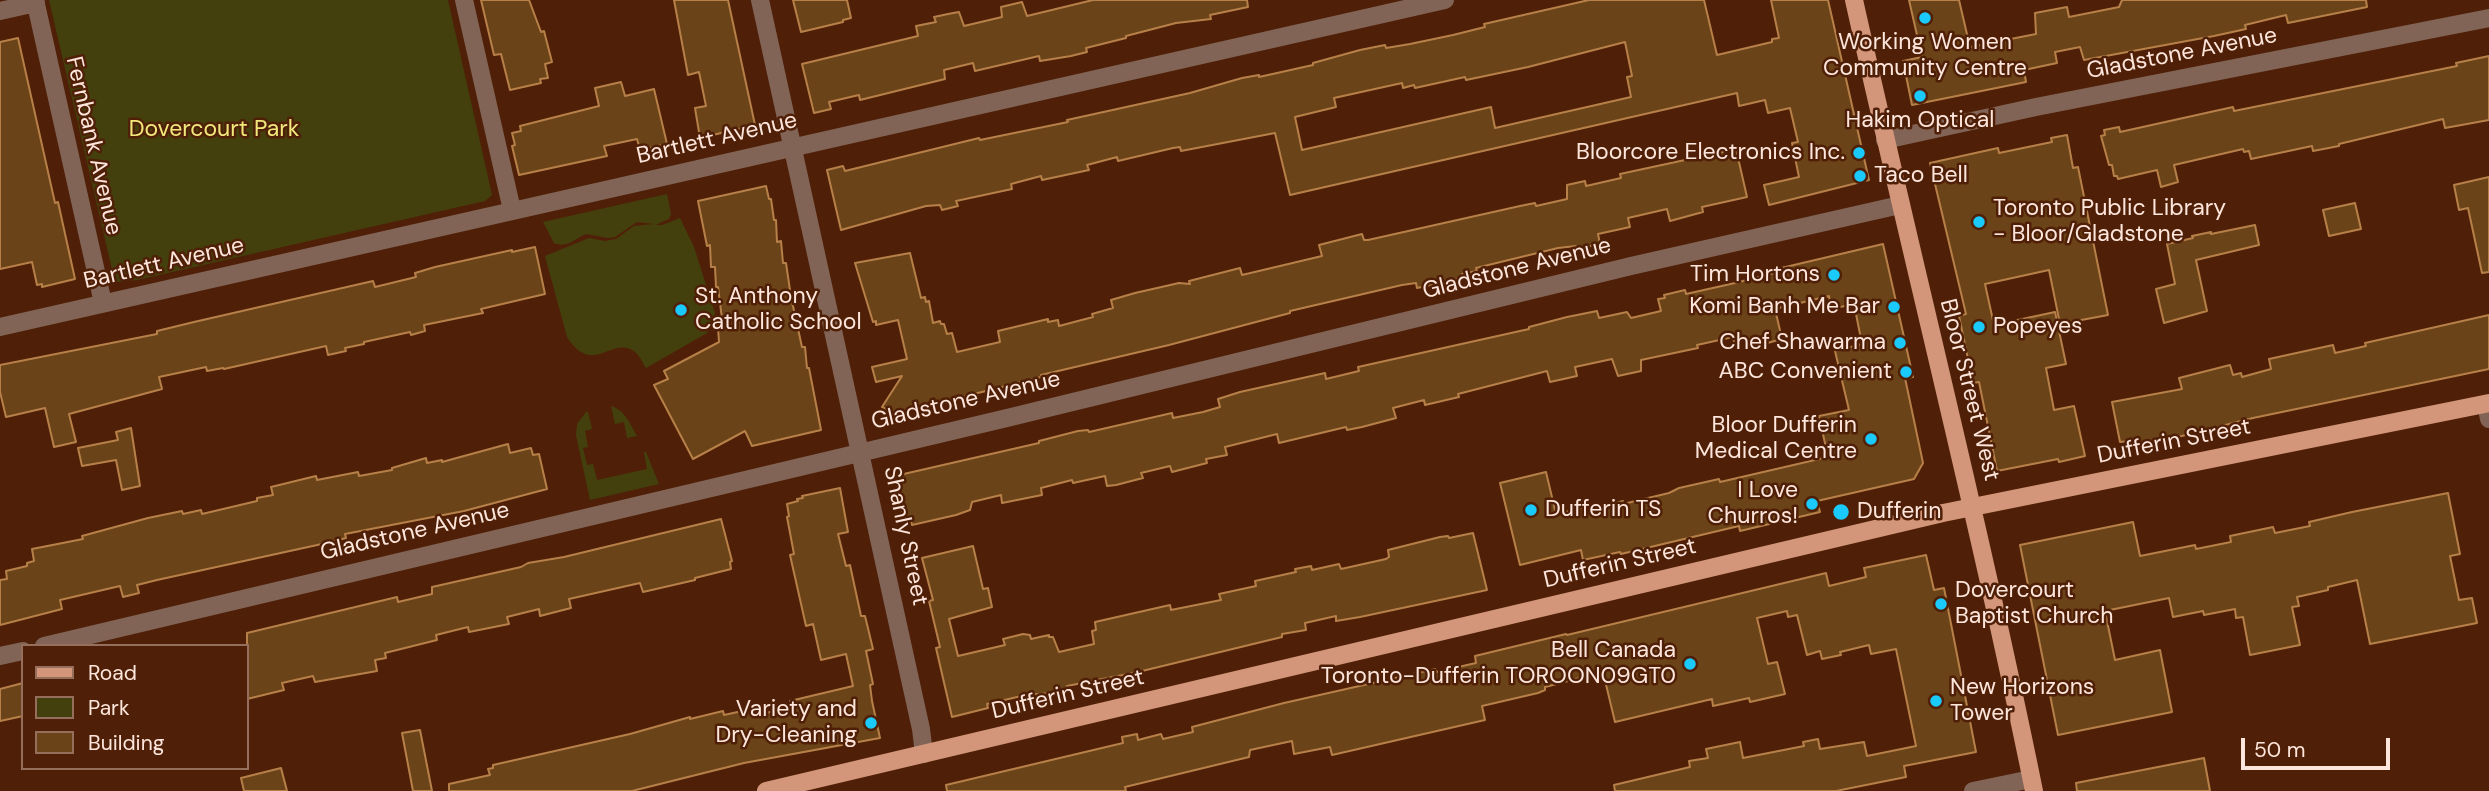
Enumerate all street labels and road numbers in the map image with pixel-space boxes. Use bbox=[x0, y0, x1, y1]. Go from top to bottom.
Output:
street label: Gladstone Avenue bbox=[2084, 22, 2280, 86]
street label: Fernbank Avenue bbox=[59, 54, 127, 238]
street label: Bartlett Avenue bbox=[634, 107, 800, 171]
street label: Bartlett Avenue bbox=[81, 232, 247, 296]
street label: Gladstone Avenue bbox=[1420, 232, 1614, 306]
street label: Bloor Street West bbox=[1933, 296, 2005, 484]
street label: Gladstone Avenue bbox=[869, 366, 1063, 436]
street label: Dufferin Street bbox=[2095, 414, 2253, 470]
street label: Shanly Street bbox=[877, 464, 933, 608]
street label: Gladstone Avenue bbox=[318, 497, 512, 567]
street label: Dufferin Street bbox=[1541, 533, 1699, 595]
street label: Dufferin Street bbox=[989, 664, 1147, 726]

